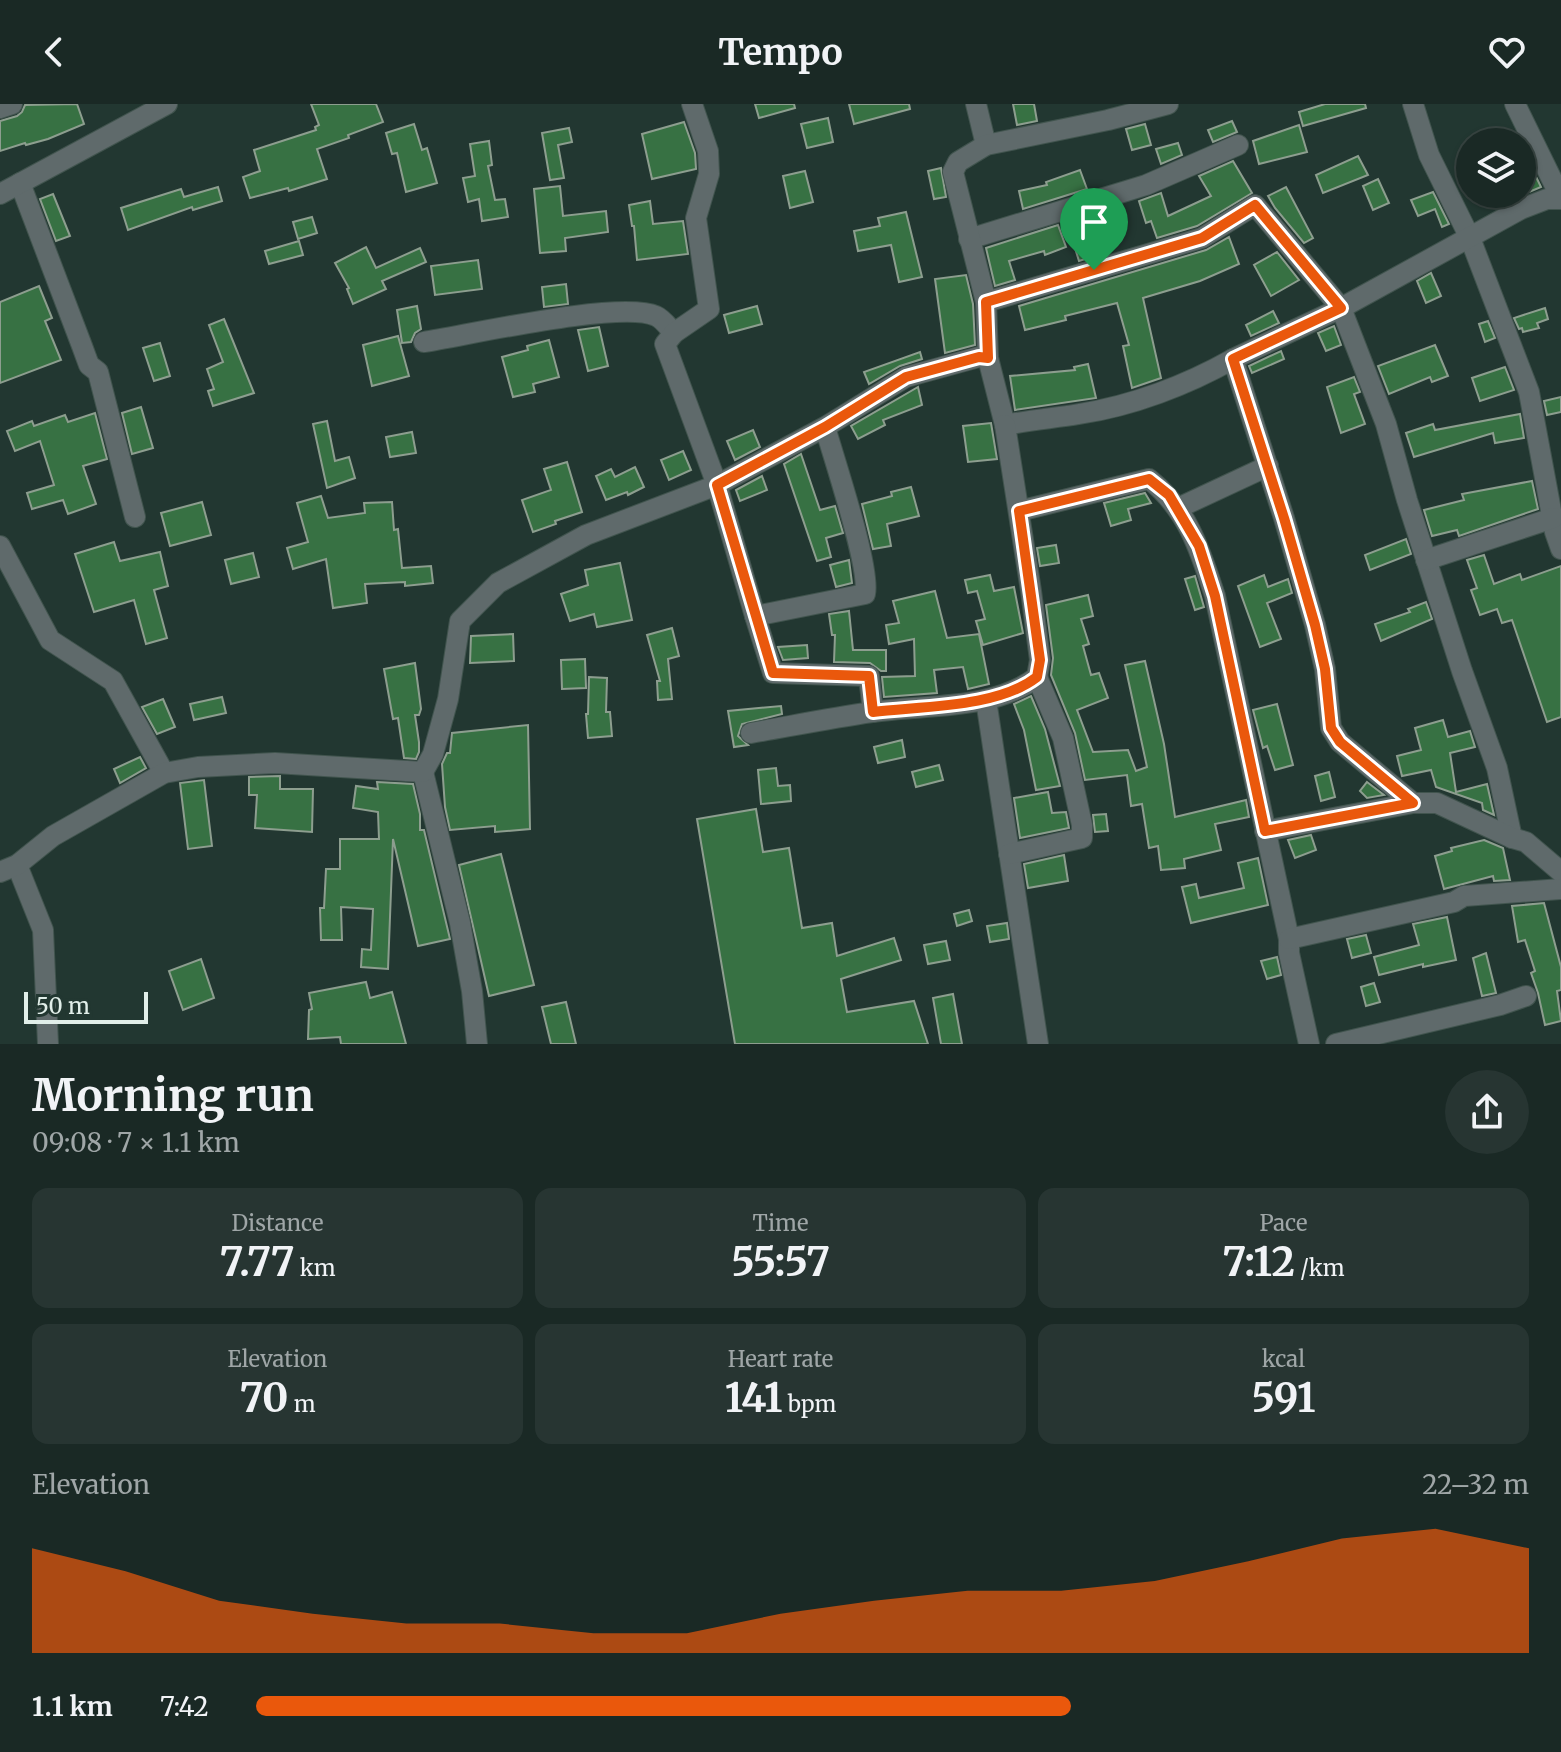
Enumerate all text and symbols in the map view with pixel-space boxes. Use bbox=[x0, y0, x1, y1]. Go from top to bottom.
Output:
icon: back bbox=[32, 30, 76, 74]
text: Tempo bbox=[718, 30, 843, 75]
icon: heart bbox=[1485, 30, 1529, 74]
map controls bbox=[1456, 128, 1536, 208]
button: layers bbox=[1456, 128, 1536, 208]
pin bbox=[1060, 188, 1128, 270]
icon: arrive bbox=[1072, 200, 1116, 244]
scale bar bbox=[24, 988, 148, 1024]
text: 50 m bbox=[36, 992, 90, 1020]
text: Morning run bbox=[32, 1068, 314, 1123]
button: share bbox=[1445, 1070, 1529, 1154]
text: 09:08 · 7 × 1.1 km bbox=[32, 1126, 240, 1159]
text: Distance bbox=[232, 1209, 323, 1237]
text: Time bbox=[753, 1209, 808, 1237]
text: Pace bbox=[1259, 1209, 1308, 1237]
text: 7.77 bbox=[219, 1237, 295, 1287]
text: 55:57 bbox=[731, 1237, 830, 1287]
text: 7:12 bbox=[1222, 1237, 1295, 1287]
text: km bbox=[295, 1254, 336, 1282]
text: /km bbox=[1295, 1254, 1345, 1282]
text: Elevation bbox=[228, 1345, 327, 1373]
text: Heart rate bbox=[728, 1345, 833, 1373]
text: kcal bbox=[1262, 1345, 1305, 1373]
text: 70 bbox=[239, 1373, 289, 1423]
text: 141 bbox=[725, 1373, 783, 1423]
text: 591 bbox=[1251, 1373, 1316, 1423]
text: m bbox=[289, 1390, 316, 1418]
text: bpm bbox=[783, 1390, 836, 1418]
text: Elevation bbox=[32, 1468, 150, 1501]
text: 22–32 m bbox=[1422, 1468, 1529, 1501]
text: 1.1 km bbox=[32, 1690, 113, 1723]
text: 7:42 bbox=[160, 1690, 209, 1723]

